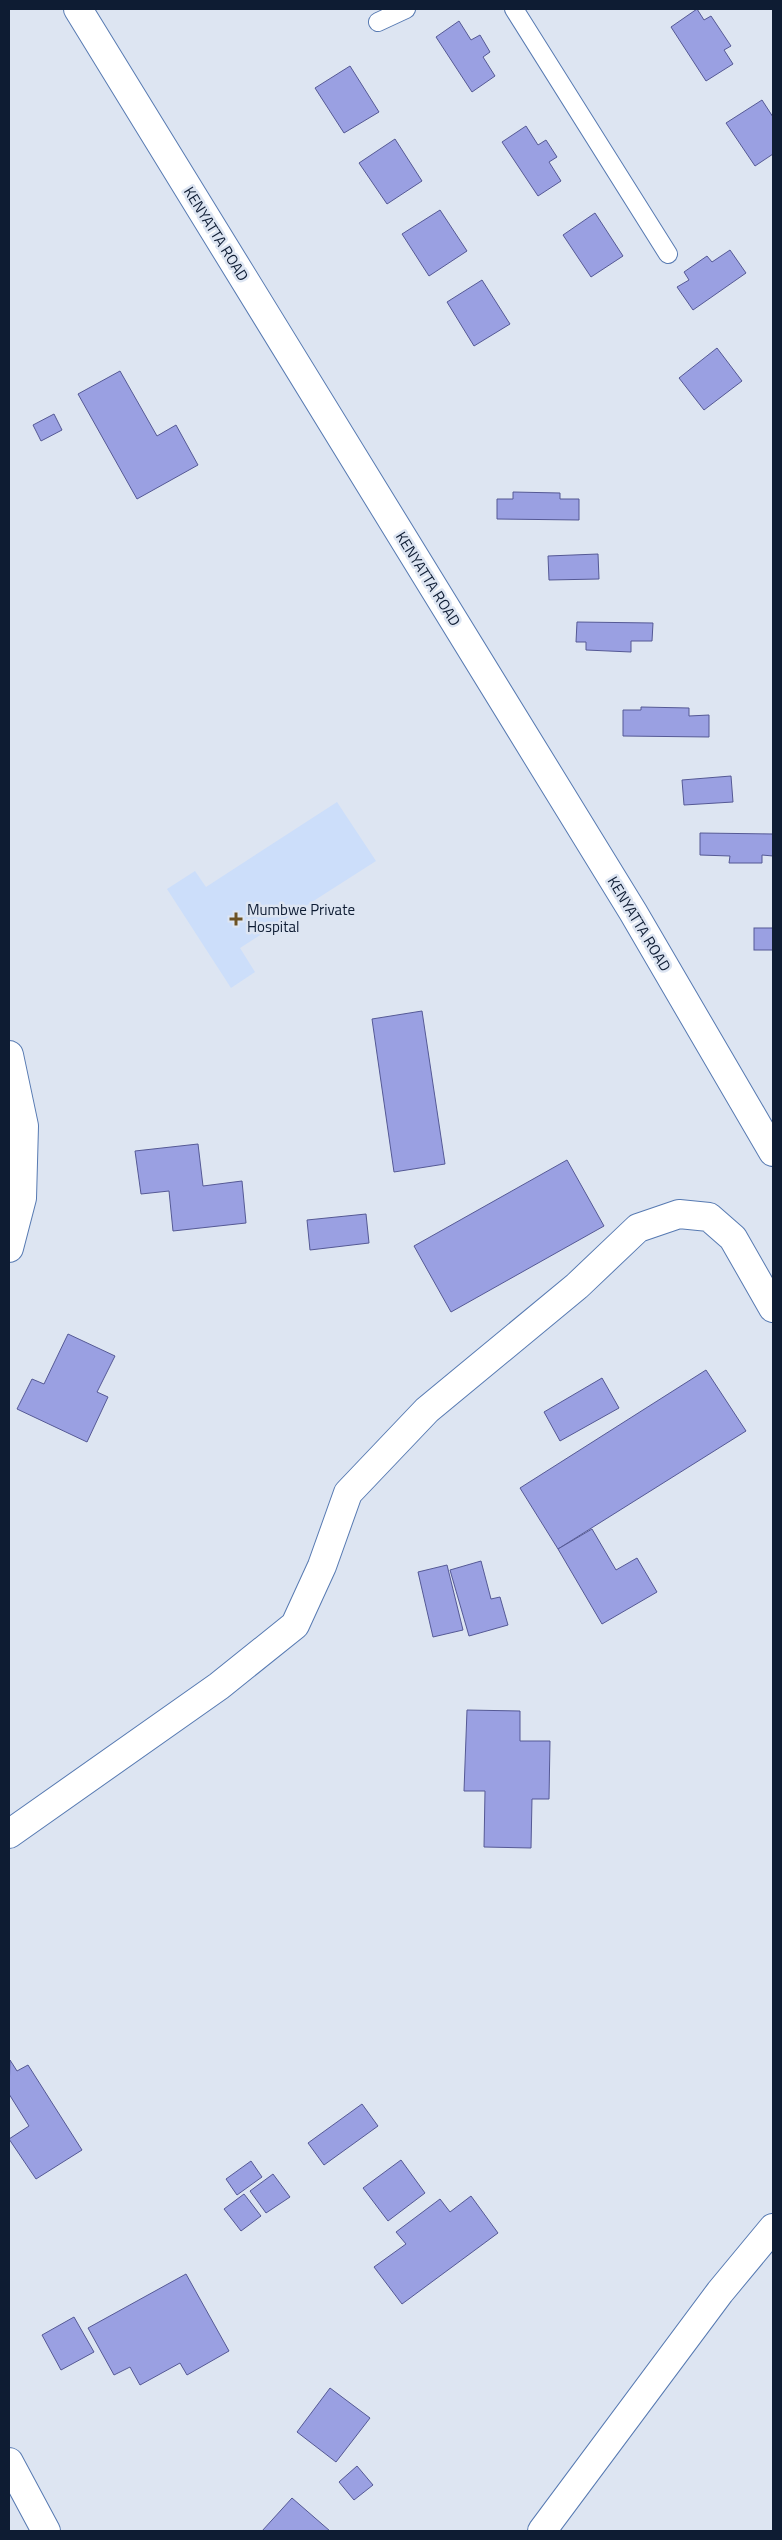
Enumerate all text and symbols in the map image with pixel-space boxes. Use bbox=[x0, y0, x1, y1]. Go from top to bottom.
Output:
street label: KENYATTA ROAD bbox=[178, 182, 255, 285]
street label: KENYATTA ROAD bbox=[390, 527, 467, 630]
street label: KENYATTA ROAD bbox=[602, 872, 677, 976]
place label: Mumbwe Private Hospital bbox=[247, 898, 355, 938]
marker: Mumbwe Private Hospital bbox=[229, 912, 243, 926]

